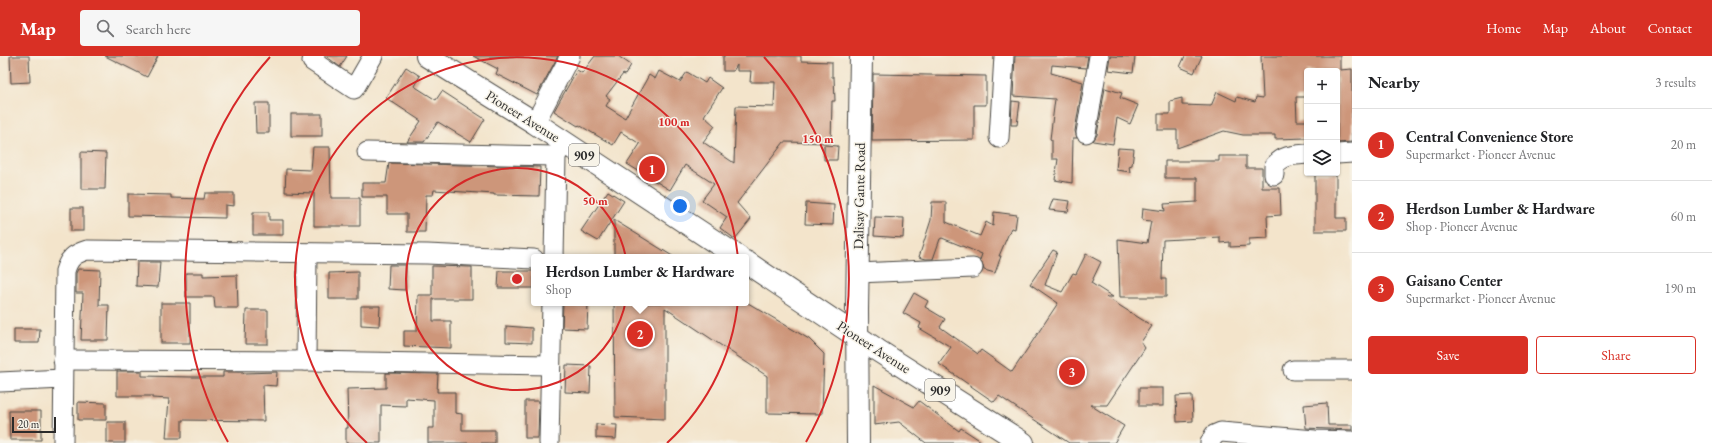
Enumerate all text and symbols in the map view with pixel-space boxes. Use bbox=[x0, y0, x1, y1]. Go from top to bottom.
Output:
search box bbox=[80, 10, 360, 46]
text: Map bbox=[20, 16, 56, 41]
icon: search bbox=[94, 17, 116, 39]
text: Search here bbox=[126, 19, 191, 38]
text: Home bbox=[1486, 19, 1521, 37]
text: Map bbox=[1543, 19, 1568, 37]
text: About bbox=[1590, 19, 1626, 37]
text: Contact bbox=[1648, 19, 1692, 37]
map controls bbox=[1304, 68, 1340, 176]
button: + bbox=[1304, 68, 1340, 104]
text: Nearby bbox=[1368, 71, 1420, 93]
text: 3 results bbox=[1655, 74, 1696, 91]
street label: Pioneer Avenue bbox=[483, 86, 564, 146]
button: − bbox=[1304, 104, 1340, 140]
text: 100 m bbox=[658, 114, 690, 130]
text: Central Convenience Store bbox=[1406, 127, 1573, 146]
text: 150 m bbox=[802, 131, 834, 147]
text: 1 bbox=[1378, 136, 1384, 153]
text: 20 m bbox=[1671, 136, 1696, 153]
button: layers bbox=[1304, 140, 1340, 176]
street label: Dalisay Gante Road bbox=[849, 141, 869, 250]
road number: 909 bbox=[569, 144, 599, 166]
text: Supermarket · Pioneer Avenue bbox=[1406, 146, 1556, 163]
pin: 1 bbox=[639, 154, 665, 184]
text: 50 m bbox=[582, 193, 608, 209]
your location bbox=[670, 196, 690, 216]
text: Herdson Lumber & Hardware bbox=[1406, 199, 1595, 218]
text: 2 bbox=[1378, 208, 1384, 225]
text: 60 m bbox=[1671, 208, 1696, 225]
text: Shop · Pioneer Avenue bbox=[1406, 218, 1518, 235]
popup bbox=[531, 254, 749, 306]
text: Herdson Lumber & Hardware bbox=[546, 262, 734, 281]
text: Gaisano Center bbox=[1406, 271, 1503, 290]
centre of rings bbox=[510, 272, 524, 286]
text: 3 bbox=[1378, 280, 1384, 297]
text: 190 m bbox=[1665, 280, 1696, 297]
text: Shop bbox=[546, 281, 572, 298]
text: Supermarket · Pioneer Avenue bbox=[1406, 290, 1556, 307]
street label: Pioneer Avenue bbox=[834, 317, 915, 378]
pin: 2 bbox=[627, 319, 653, 349]
button: Save bbox=[1368, 336, 1528, 374]
button: Share bbox=[1536, 336, 1696, 374]
pin: 3 bbox=[1059, 357, 1085, 387]
road number: 909 bbox=[925, 379, 955, 401]
scale bar bbox=[12, 415, 56, 434]
text: 20 m bbox=[18, 417, 39, 431]

